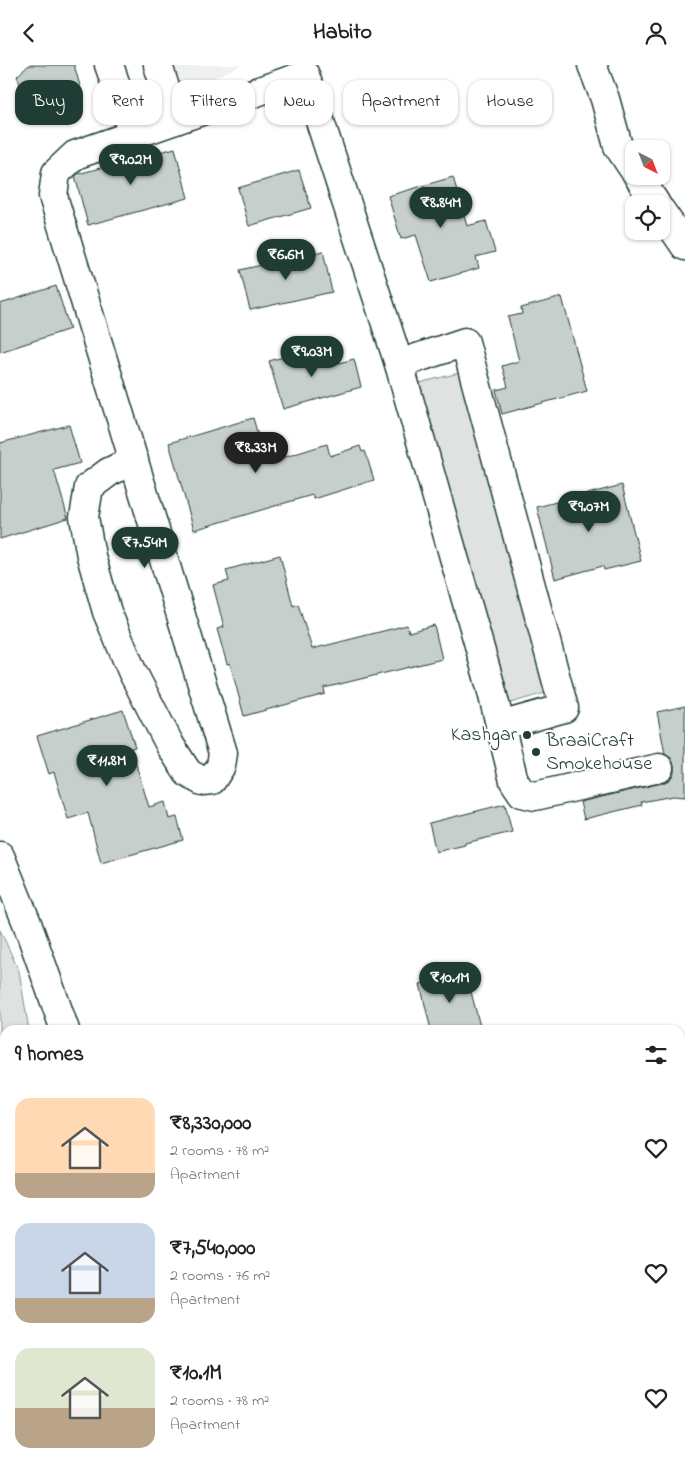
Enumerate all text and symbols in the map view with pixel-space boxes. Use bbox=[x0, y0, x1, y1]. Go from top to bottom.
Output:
text: Habito bbox=[313, 17, 372, 49]
icon: back bbox=[15, 19, 43, 47]
icon: person bbox=[642, 19, 670, 47]
chip: Buy bbox=[15, 80, 83, 125]
chip: Rent bbox=[93, 80, 162, 125]
chip: Filters bbox=[172, 80, 255, 125]
chip: New bbox=[265, 80, 333, 125]
chip: Apartment bbox=[343, 80, 458, 125]
chip: House bbox=[468, 80, 552, 125]
north arrow bbox=[625, 140, 670, 185]
map controls bbox=[625, 140, 670, 240]
pin: ₹9.02M bbox=[90, 143, 172, 186]
text: ₹9.02M bbox=[110, 148, 152, 172]
pin: ₹8.84M bbox=[400, 186, 482, 229]
text: ₹8.84M bbox=[420, 191, 462, 215]
button: locate bbox=[625, 195, 670, 240]
pin: ₹6.6M bbox=[251, 239, 321, 281]
text: ₹6.6M bbox=[268, 243, 304, 267]
pin: ₹9.03M bbox=[271, 335, 353, 378]
text: ₹9.03M bbox=[292, 340, 332, 364]
pin: ₹8.33M bbox=[215, 431, 297, 474]
text: ₹8.33M bbox=[235, 436, 277, 460]
pin: ₹9.07M bbox=[548, 491, 630, 533]
text: ₹9.07M bbox=[569, 495, 609, 519]
pin: ₹7.54M bbox=[104, 527, 186, 569]
text: ₹7.54M bbox=[123, 531, 167, 555]
place label: Kashgar bbox=[451, 721, 518, 751]
place label: BraaiCraft Smokehouse bbox=[545, 727, 652, 779]
marker: Kashgar bbox=[521, 729, 533, 741]
pin: ₹11.8M bbox=[66, 745, 148, 787]
marker: BraaiCraft Smokehouse bbox=[530, 746, 542, 758]
text: ₹11.8M bbox=[88, 749, 126, 773]
pin: ₹10.1M bbox=[409, 961, 491, 1004]
text: ₹10.1M bbox=[430, 966, 470, 990]
text: 9 homes bbox=[15, 1040, 84, 1070]
icon: filters bbox=[642, 1041, 670, 1069]
text: ₹8,330,000 bbox=[170, 1109, 251, 1139]
icon: home bbox=[55, 1118, 115, 1178]
icon: heart bbox=[642, 1134, 670, 1162]
text: 2 rooms · 78 m² bbox=[170, 1139, 269, 1163]
text: Apartment bbox=[170, 1163, 240, 1187]
text: ₹7,540,000 bbox=[170, 1234, 255, 1264]
icon: home bbox=[55, 1243, 115, 1303]
icon: heart bbox=[642, 1259, 670, 1287]
text: 2 rooms · 76 m² bbox=[170, 1264, 270, 1288]
text: Apartment bbox=[170, 1288, 240, 1312]
text: ₹10.1M bbox=[170, 1359, 222, 1389]
icon: home bbox=[55, 1368, 115, 1428]
icon: heart bbox=[642, 1384, 670, 1412]
text: 2 rooms · 78 m² bbox=[170, 1389, 269, 1413]
text: Apartment bbox=[170, 1413, 240, 1437]

